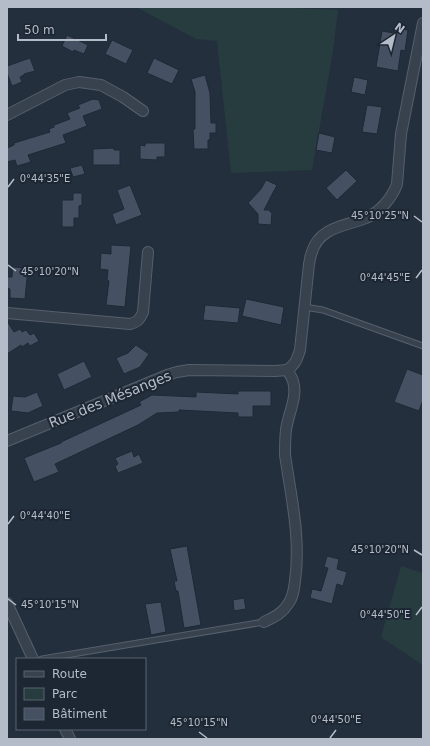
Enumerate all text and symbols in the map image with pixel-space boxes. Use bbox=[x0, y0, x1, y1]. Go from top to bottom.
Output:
scale bar bbox=[18, 16, 106, 42]
north arrow bbox=[374, 16, 414, 56]
text: N bbox=[392, 20, 407, 36]
text: 50 m bbox=[24, 23, 55, 37]
text: 0°44'35"E bbox=[20, 173, 70, 184]
text: 45°10'25"N bbox=[351, 210, 409, 221]
text: 45°10'20"N bbox=[21, 266, 79, 277]
text: 0°44'45"E bbox=[360, 272, 410, 283]
street label: Rue des Mésanges bbox=[46, 367, 174, 431]
text: 0°44'40"E bbox=[20, 510, 70, 521]
text: 45°10'20"N bbox=[351, 544, 409, 555]
text: 45°10'15"N bbox=[21, 599, 79, 610]
text: 0°44'50"E bbox=[360, 609, 410, 620]
legend bbox=[16, 658, 146, 730]
text: Route bbox=[52, 667, 87, 681]
text: Parc bbox=[52, 687, 77, 701]
text: Bâtiment bbox=[52, 707, 107, 721]
text: 0°44'50"E bbox=[311, 714, 361, 725]
text: 45°10'15"N bbox=[170, 717, 228, 728]

